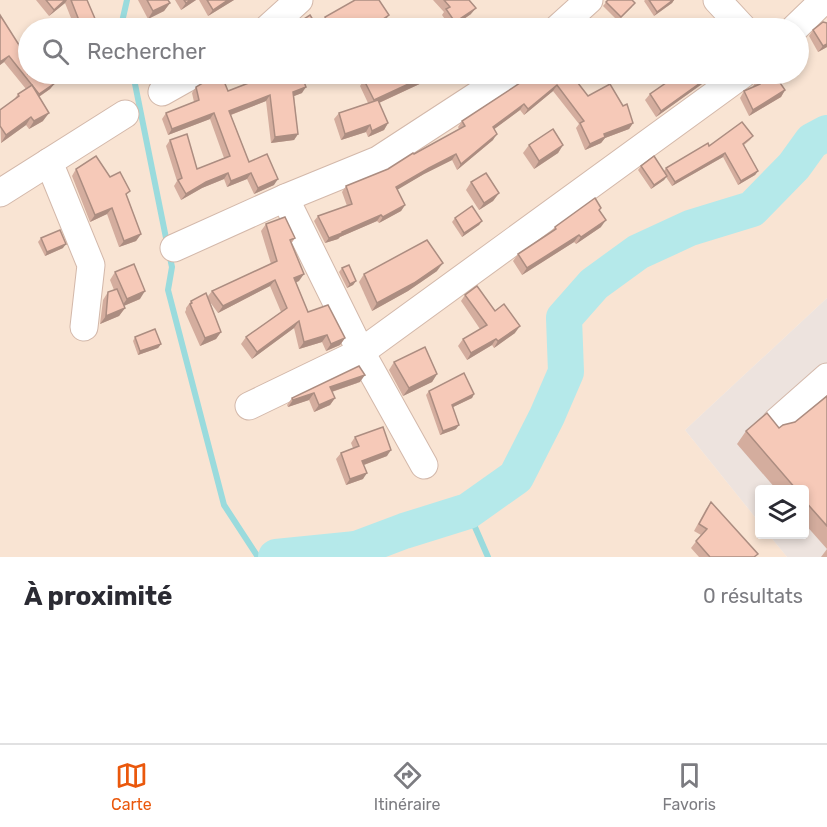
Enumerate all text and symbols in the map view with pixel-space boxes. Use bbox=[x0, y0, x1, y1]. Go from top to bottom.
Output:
search box bbox=[18, 18, 809, 84]
icon: search bbox=[39, 35, 72, 68]
text: Rechercher bbox=[87, 38, 206, 65]
map controls bbox=[755, 485, 809, 539]
button: layers bbox=[755, 485, 809, 539]
text: À proximité bbox=[24, 581, 173, 612]
text: 0 résultats bbox=[703, 584, 803, 608]
tab: Carte bbox=[111, 759, 152, 814]
tab: Itinéraire bbox=[374, 759, 441, 814]
tab: Favoris bbox=[663, 759, 716, 814]

